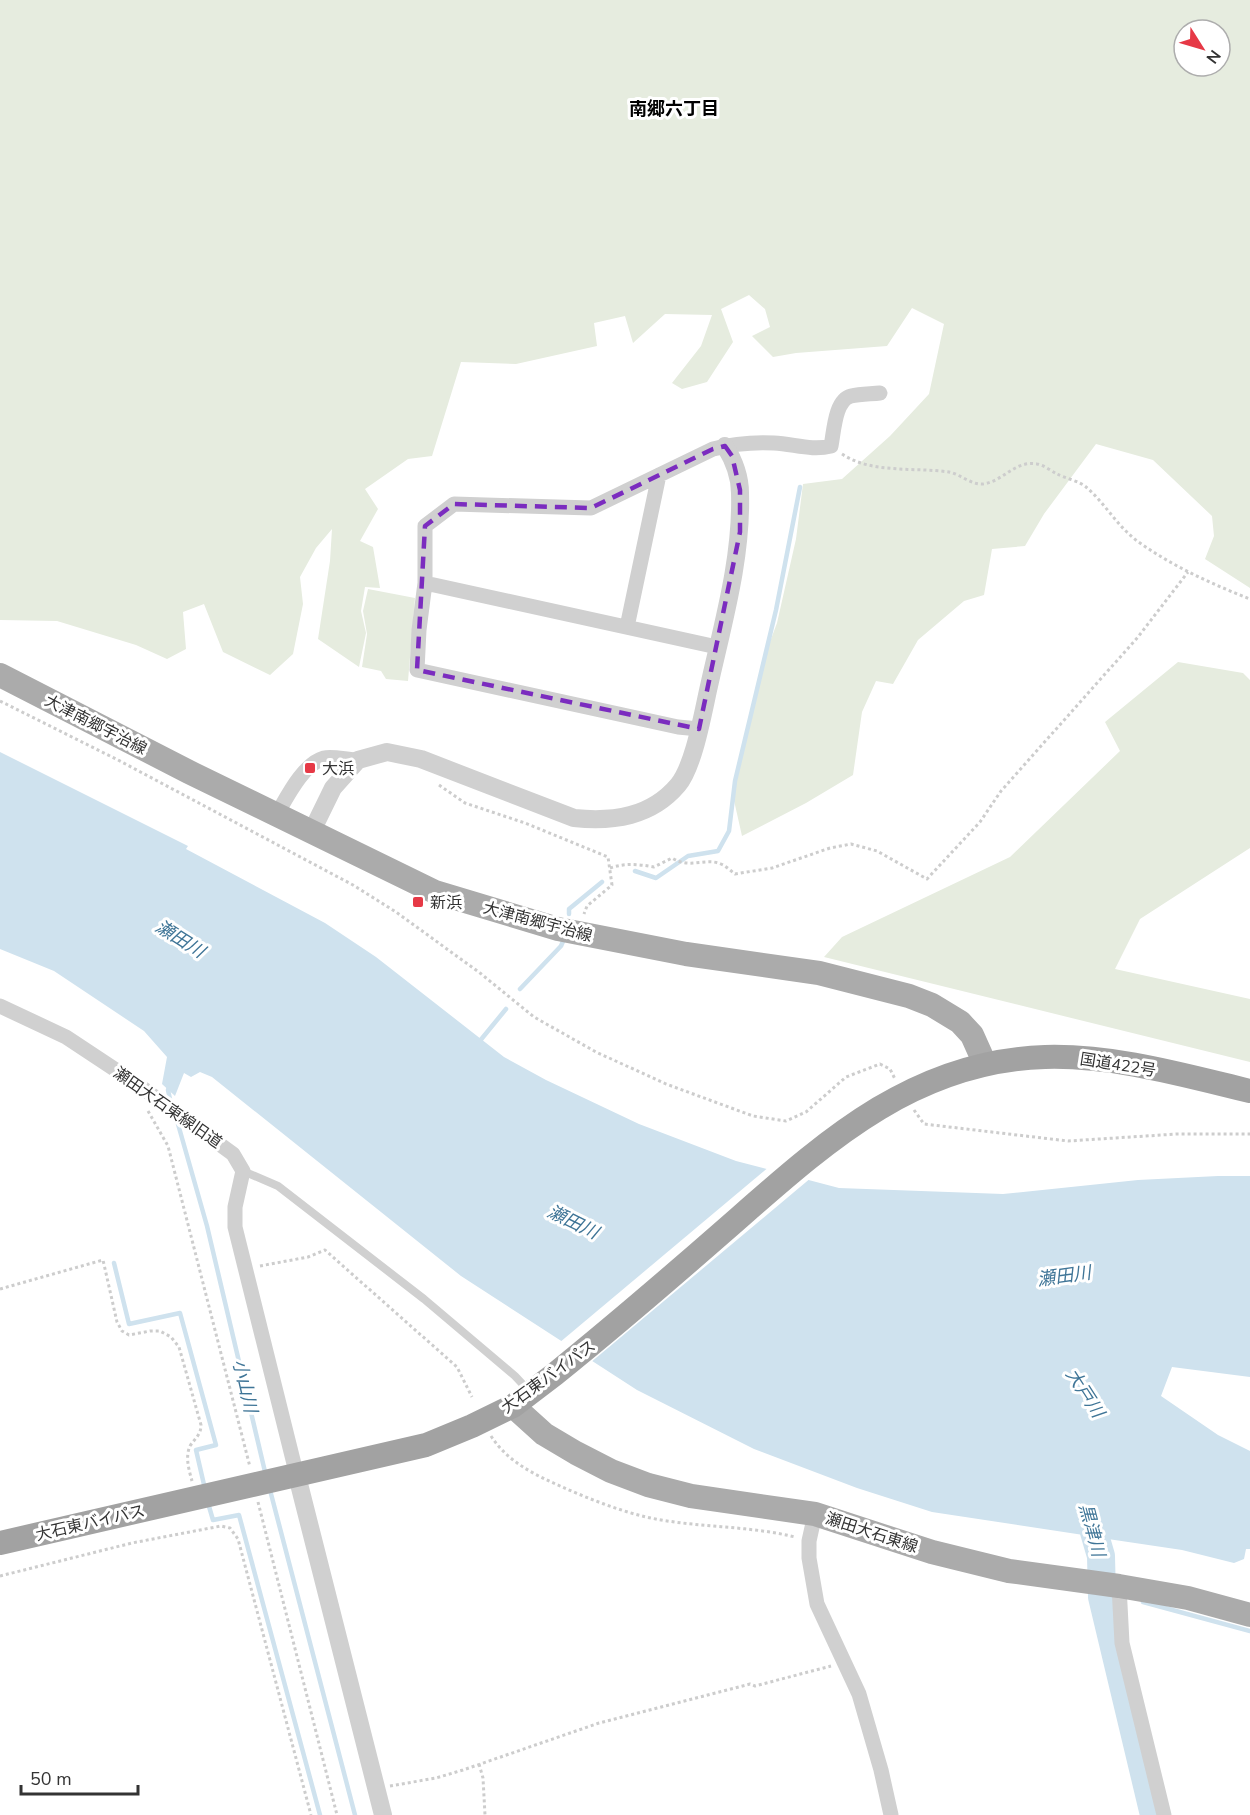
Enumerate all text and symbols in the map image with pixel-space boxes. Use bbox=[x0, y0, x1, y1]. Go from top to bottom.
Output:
north arrow bbox=[1172, 18, 1232, 78]
text: N bbox=[1201, 45, 1226, 68]
district label: 南郷六丁目 bbox=[629, 97, 719, 121]
street label: 大津南郷宇治線 bbox=[41, 690, 150, 760]
place label: 大浜 bbox=[322, 758, 354, 780]
marker: 大浜 bbox=[303, 761, 317, 775]
place label: 新浜 bbox=[430, 892, 462, 914]
marker: 新浜 bbox=[411, 895, 425, 909]
street label: 大津南郷宇治線 bbox=[481, 897, 595, 947]
water label: 瀬田川 bbox=[151, 915, 211, 965]
street label: 国道422号 bbox=[1078, 1048, 1157, 1082]
street label: 瀬田大石東線旧道 bbox=[109, 1062, 226, 1154]
water label: 瀬田川 bbox=[543, 1199, 604, 1245]
water label: 瀬田川 bbox=[1036, 1260, 1094, 1292]
street label: 大石東バイパス bbox=[497, 1335, 600, 1419]
water label: 小山川 bbox=[227, 1357, 263, 1417]
water label: 大戸川 bbox=[1060, 1364, 1111, 1424]
street label: 大石東バイパス bbox=[33, 1500, 147, 1546]
water label: 黒津川 bbox=[1073, 1501, 1111, 1561]
street label: 瀬田大石東線 bbox=[823, 1508, 921, 1558]
scale bar bbox=[21, 1758, 138, 1796]
text: 50 m bbox=[30, 1767, 72, 1791]

